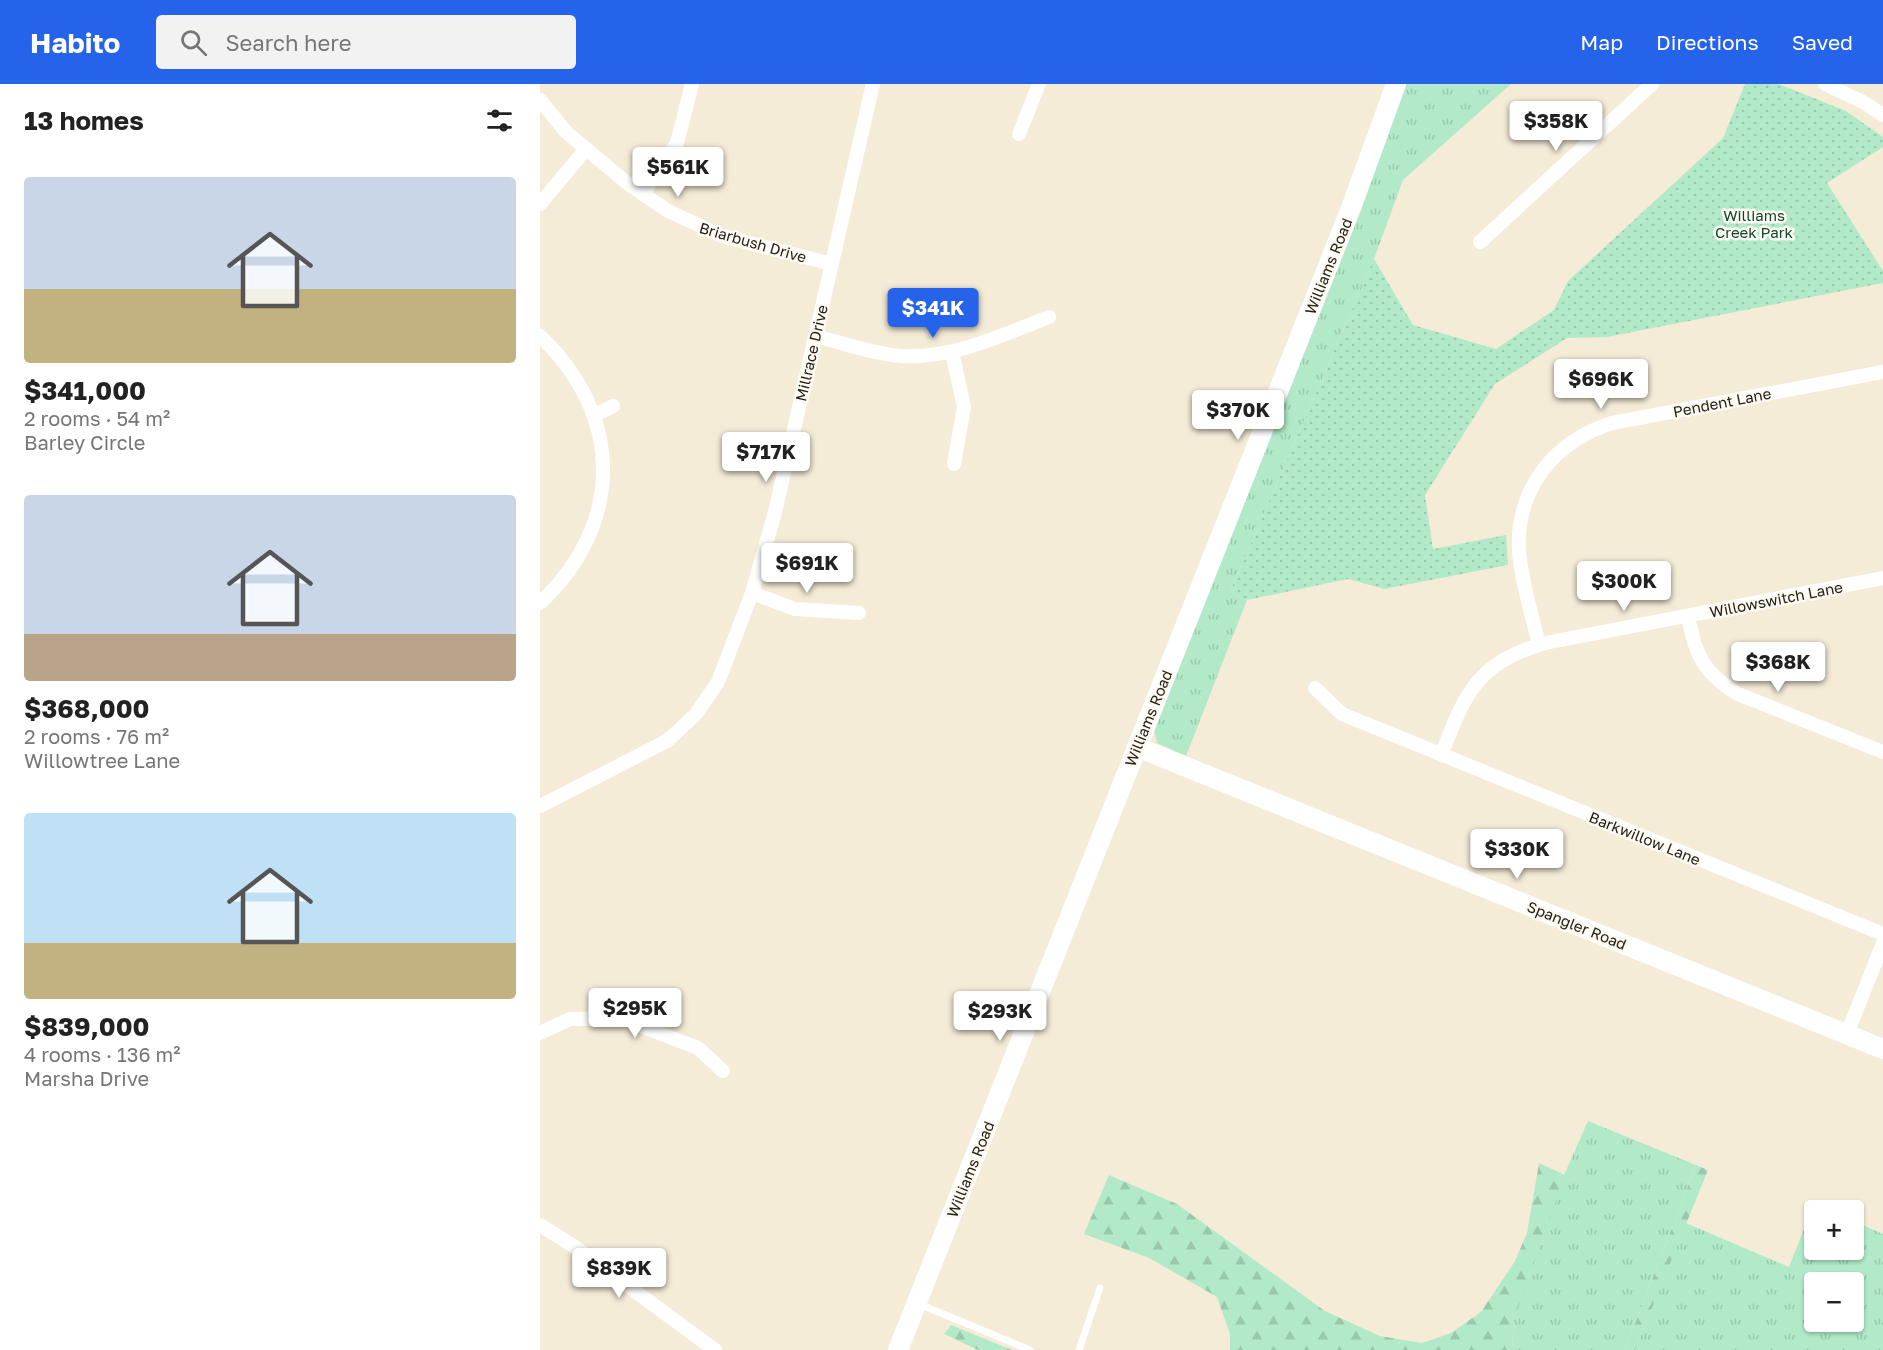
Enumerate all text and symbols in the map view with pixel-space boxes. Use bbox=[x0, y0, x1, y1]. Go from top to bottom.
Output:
search box bbox=[156, 15, 576, 69]
text: Habito bbox=[30, 26, 120, 59]
icon: search bbox=[177, 26, 210, 59]
text: Search here bbox=[225, 29, 351, 56]
text: Map bbox=[1580, 29, 1623, 55]
text: Directions bbox=[1656, 29, 1759, 55]
text: Saved bbox=[1792, 29, 1853, 55]
pin: $358K bbox=[1514, 101, 1598, 152]
icon: filters bbox=[483, 104, 516, 137]
text: 13 homes bbox=[24, 105, 144, 136]
text: $358K bbox=[1523, 108, 1589, 132]
pin: $561K bbox=[636, 147, 720, 198]
text: $561K bbox=[646, 154, 710, 178]
park label: Williams Creek Park bbox=[1715, 206, 1794, 241]
street label: Williams Road bbox=[1301, 215, 1355, 317]
icon: home bbox=[216, 216, 324, 324]
street label: Briarbush Drive bbox=[697, 218, 809, 266]
pin: $341K bbox=[891, 288, 975, 339]
text: $341K bbox=[902, 295, 964, 319]
street label: Millrace Drive bbox=[791, 303, 831, 403]
pin: $696K bbox=[1559, 359, 1643, 410]
text: $696K bbox=[1568, 366, 1634, 390]
text: $341,000 bbox=[24, 375, 146, 406]
street label: Pendent Lane bbox=[1671, 384, 1773, 420]
pin: $370K bbox=[1196, 390, 1280, 441]
text: $370K bbox=[1206, 397, 1270, 421]
text: 2 rooms · 54 m² bbox=[24, 406, 170, 430]
text: Barley Circle bbox=[24, 430, 145, 454]
pin: $717K bbox=[724, 432, 808, 483]
text: $717K bbox=[736, 439, 796, 463]
icon: home bbox=[216, 534, 324, 642]
pin: $691K bbox=[765, 543, 849, 594]
text: $691K bbox=[775, 550, 839, 574]
pin: $300K bbox=[1582, 561, 1666, 612]
text: $300K bbox=[1591, 568, 1657, 592]
street label: Willowswitch Lane bbox=[1708, 577, 1844, 621]
pin: $368K bbox=[1736, 642, 1820, 693]
text: $368K bbox=[1745, 649, 1811, 673]
street label: Williams Road bbox=[1121, 667, 1175, 769]
text: $368,000 bbox=[24, 693, 149, 724]
text: 2 rooms · 76 m² bbox=[24, 724, 169, 748]
text: Willowtree Lane bbox=[24, 748, 180, 772]
street label: Barkwillow Lane bbox=[1587, 807, 1704, 869]
pin: $330K bbox=[1475, 829, 1559, 880]
text: $330K bbox=[1484, 836, 1550, 860]
icon: home bbox=[216, 852, 324, 960]
street label: Spangler Road bbox=[1525, 897, 1629, 953]
pin: $295K bbox=[593, 988, 677, 1039]
pin: $293K bbox=[958, 991, 1042, 1042]
text: $295K bbox=[603, 995, 668, 1019]
text: $293K bbox=[968, 998, 1033, 1022]
text: $839,000 bbox=[24, 1011, 149, 1042]
text: 4 rooms · 136 m² bbox=[24, 1042, 181, 1066]
text: Marsha Drive bbox=[24, 1066, 149, 1090]
street label: Williams Road bbox=[943, 1118, 997, 1220]
map controls bbox=[1804, 1200, 1864, 1332]
button: + bbox=[1804, 1200, 1864, 1260]
pin: $839K bbox=[577, 1248, 661, 1299]
text: $839K bbox=[586, 1255, 652, 1279]
button: − bbox=[1804, 1272, 1864, 1332]

